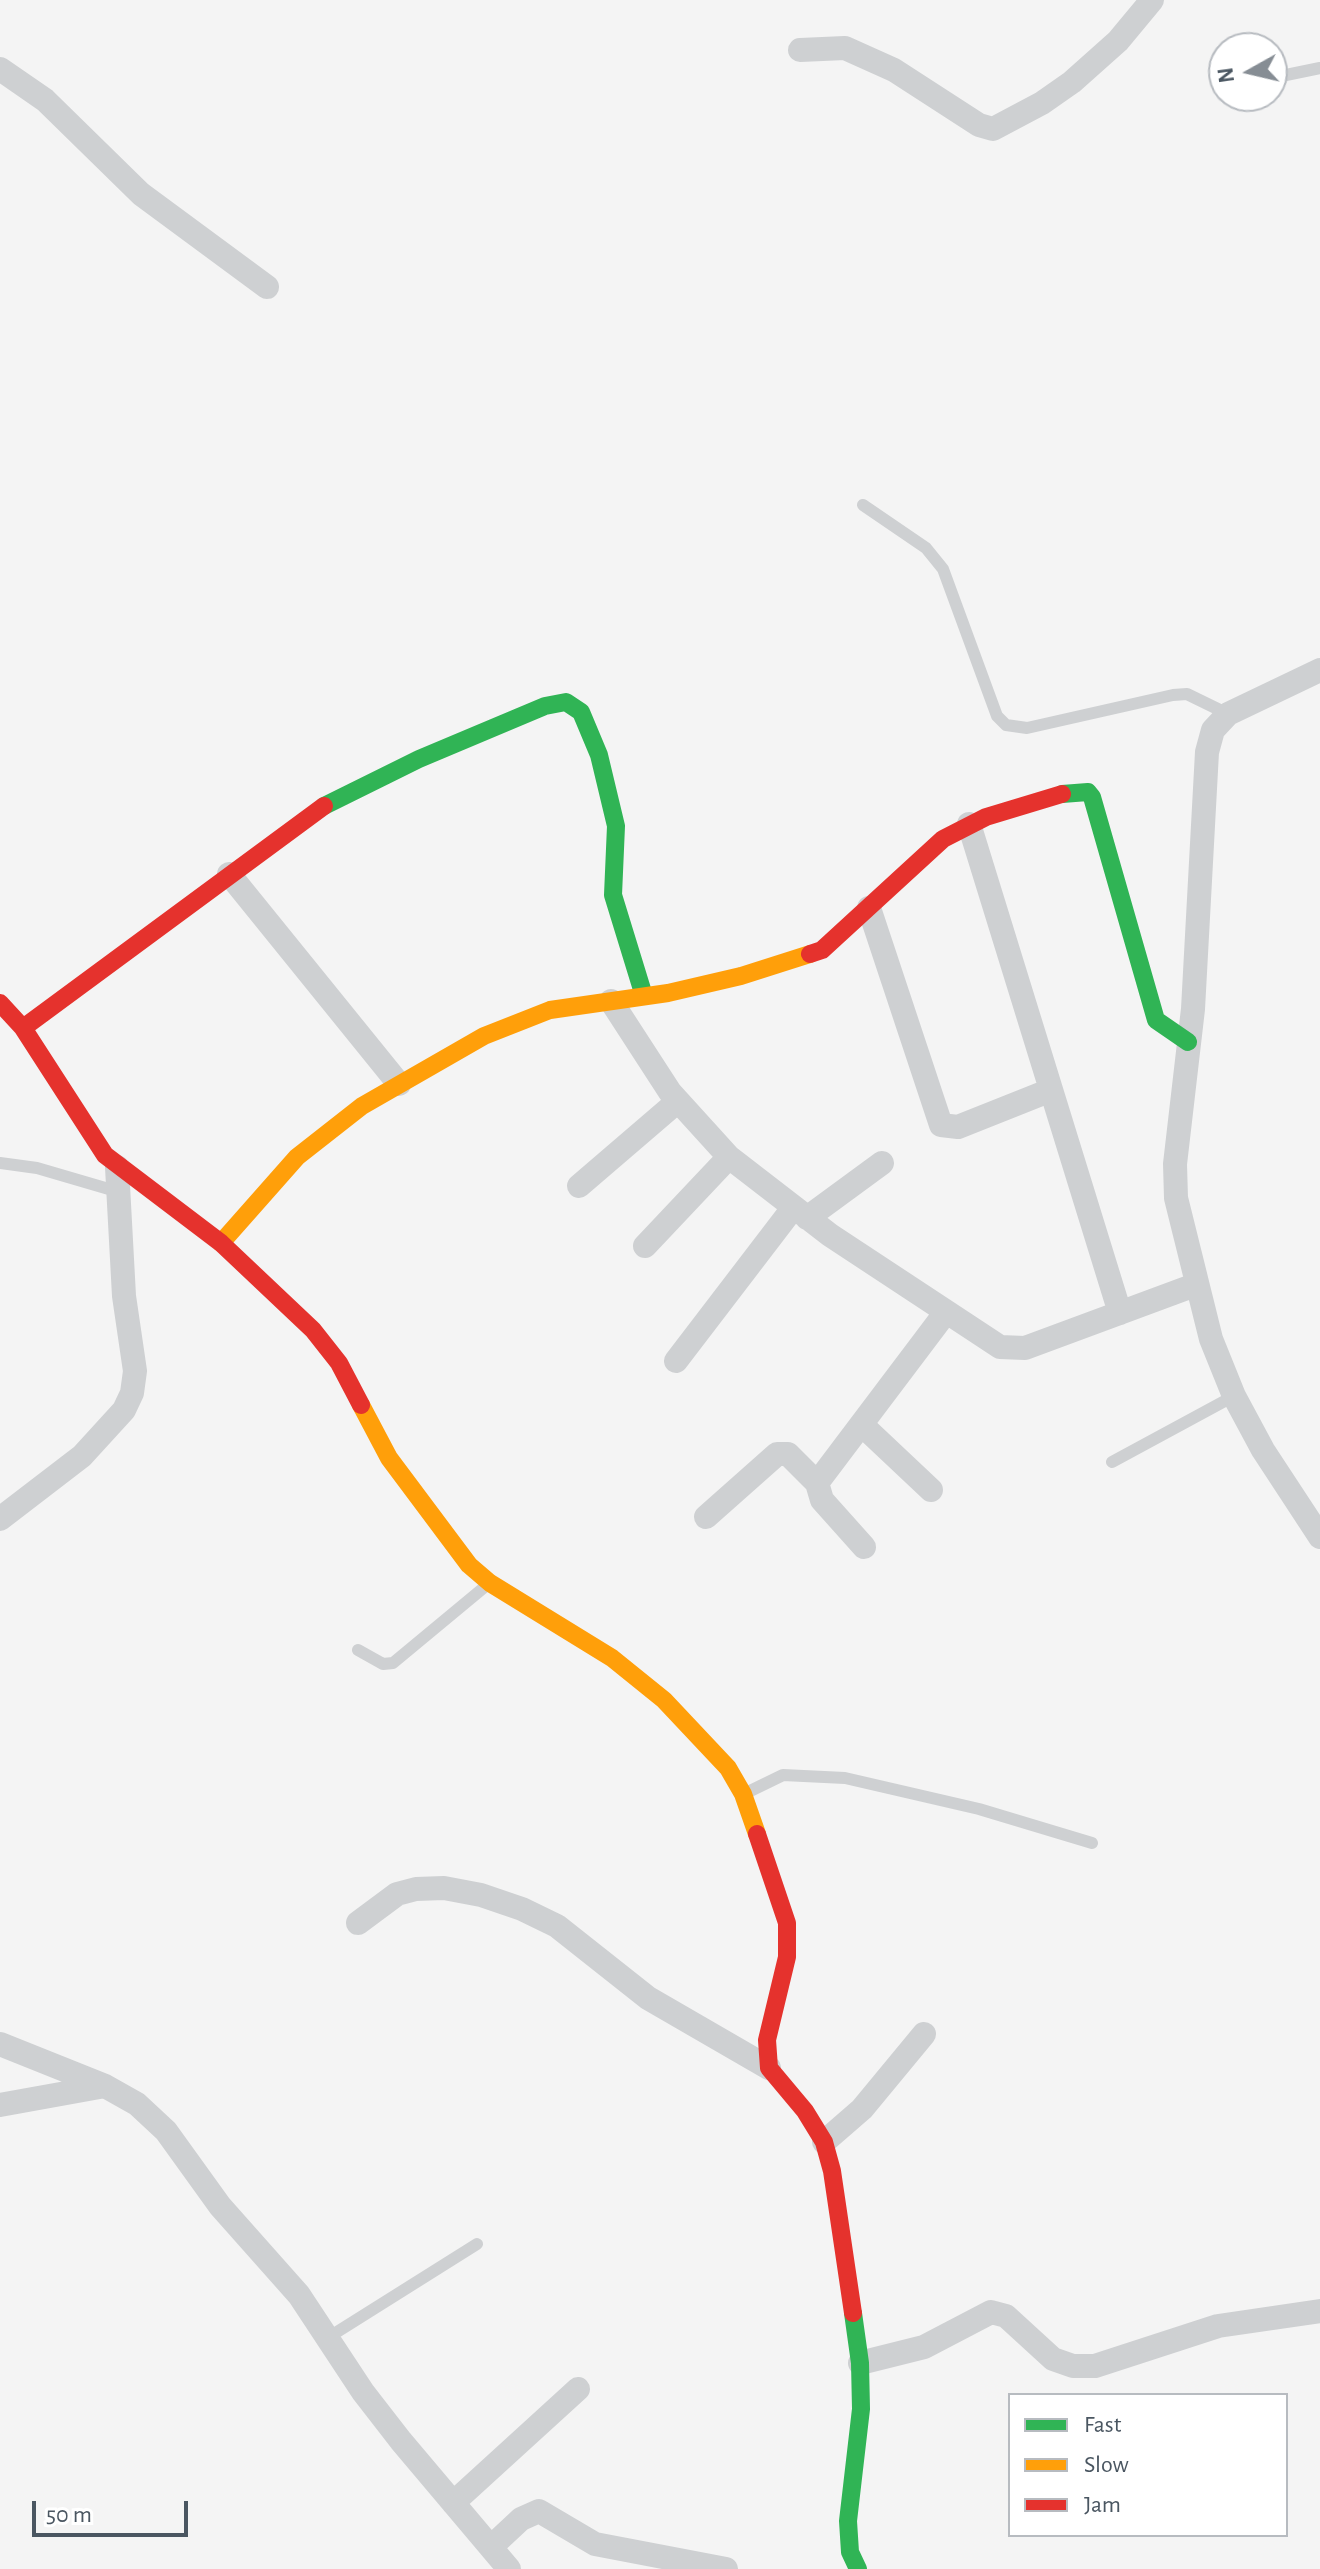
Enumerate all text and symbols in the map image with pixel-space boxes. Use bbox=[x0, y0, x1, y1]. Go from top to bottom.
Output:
north arrow bbox=[1208, 32, 1288, 112]
text: N bbox=[1214, 66, 1238, 84]
legend bbox=[1008, 2393, 1288, 2537]
text: Fast bbox=[1084, 2413, 1121, 2437]
text: Slow bbox=[1084, 2453, 1129, 2477]
scale bar bbox=[36, 2485, 192, 2535]
text: Jam bbox=[1084, 2493, 1121, 2517]
text: 50 m bbox=[46, 2503, 92, 2527]

